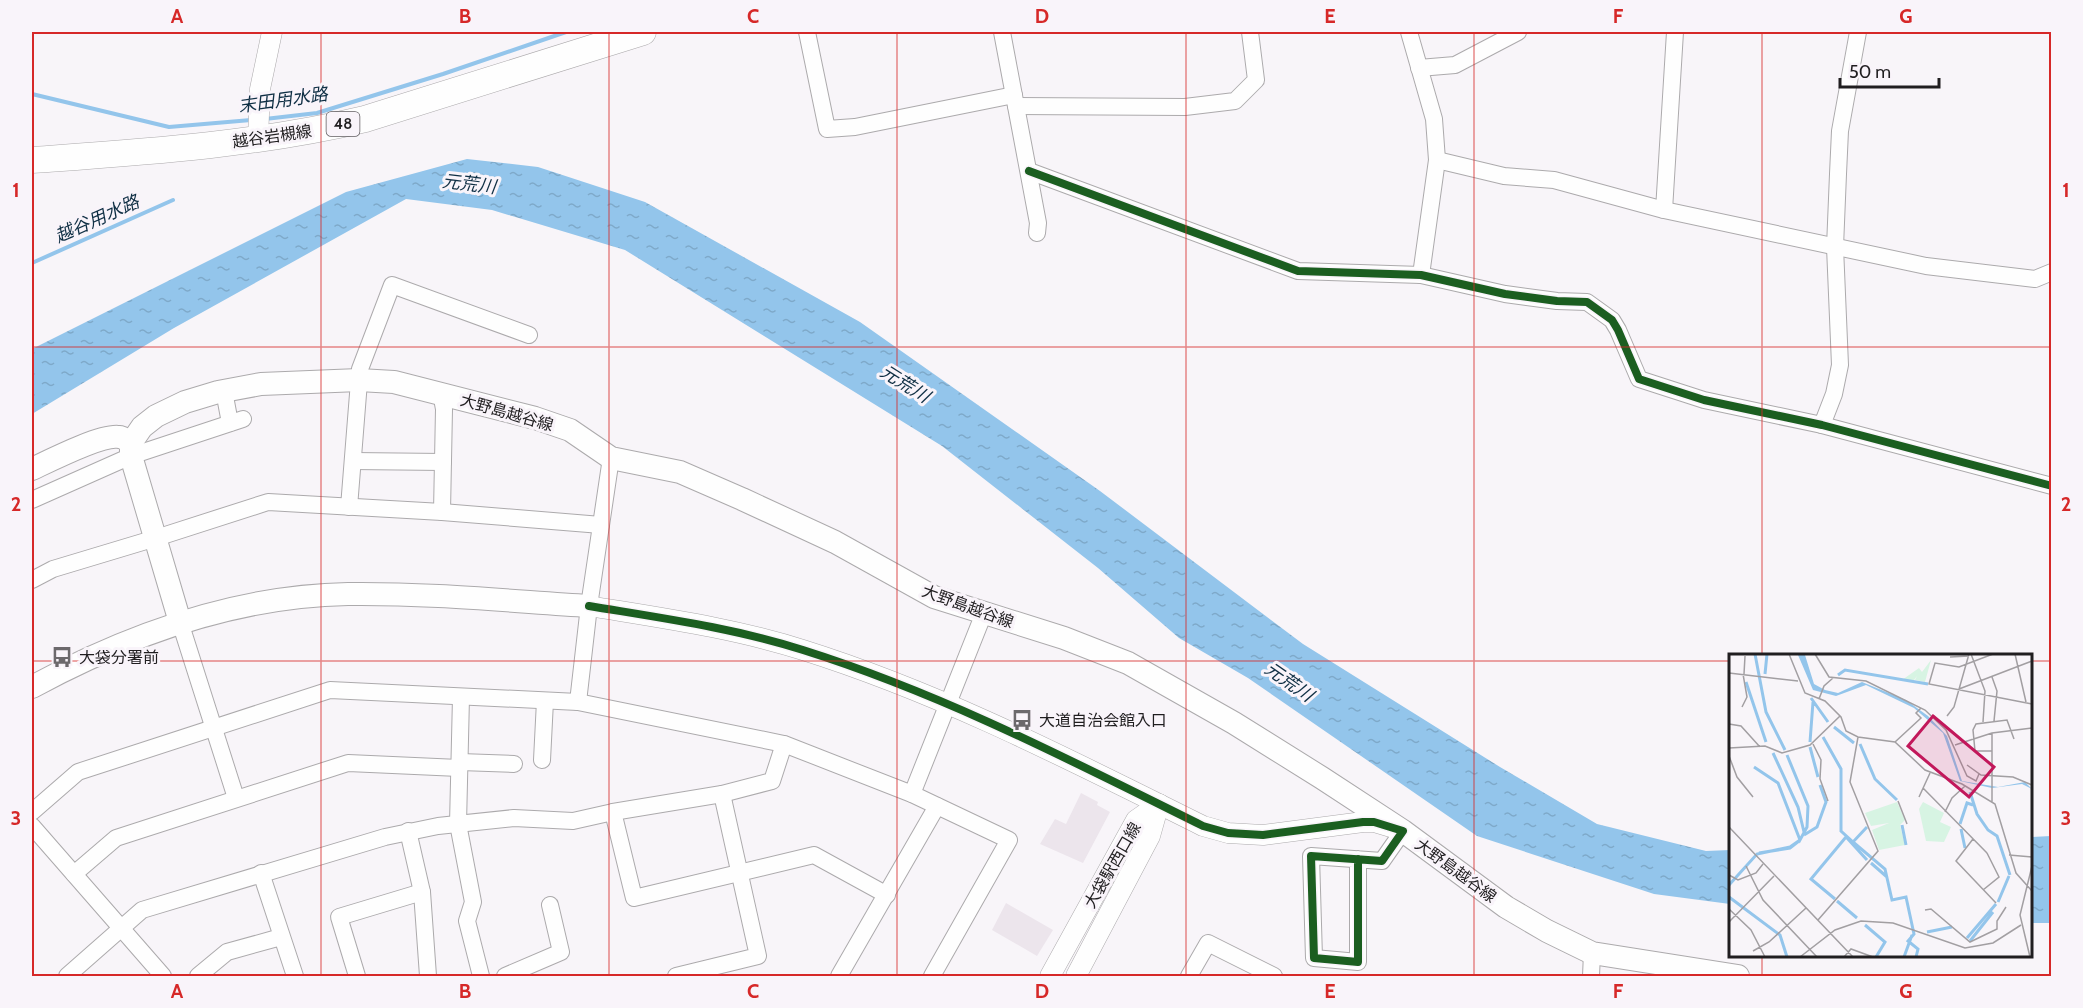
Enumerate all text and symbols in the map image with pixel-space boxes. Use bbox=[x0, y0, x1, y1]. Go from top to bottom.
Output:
text: A bbox=[171, 4, 184, 28]
text: B bbox=[459, 4, 471, 28]
text: C bbox=[747, 4, 759, 28]
text: D bbox=[1035, 4, 1049, 28]
text: E bbox=[1324, 4, 1336, 28]
text: F bbox=[1613, 4, 1624, 28]
text: G bbox=[1899, 4, 1913, 28]
scale bar bbox=[1840, 51, 1939, 89]
text: 50 m bbox=[1849, 61, 1891, 83]
water label: 末田用水路 bbox=[237, 83, 331, 117]
road number: 48 bbox=[326, 112, 360, 136]
street label: 越谷岩槻線 bbox=[231, 122, 313, 151]
water label: 元荒川 bbox=[441, 170, 499, 198]
text: 1 bbox=[12, 178, 20, 202]
text: 1 bbox=[2062, 178, 2070, 202]
water label: 越谷用水路 bbox=[51, 190, 144, 247]
water label: 元荒川 bbox=[876, 360, 935, 409]
street label: 大野島越谷線 bbox=[458, 390, 556, 435]
text: 2 bbox=[11, 492, 21, 516]
text: 2 bbox=[2061, 492, 2071, 516]
street label: 大野島越谷線 bbox=[919, 581, 1016, 632]
bus stop icon: 大袋分署前 bbox=[50, 645, 74, 669]
place label: 大袋分署前 bbox=[79, 648, 159, 667]
inset map bbox=[1729, 654, 2032, 957]
water label: 元荒川 bbox=[1261, 658, 1319, 708]
bus stop icon: 大道自治会館入口 bbox=[1010, 708, 1034, 732]
place label: 大道自治会館入口 bbox=[1039, 711, 1167, 730]
text: 3 bbox=[11, 806, 21, 830]
text: 3 bbox=[2061, 806, 2071, 830]
street label: 大袋駅西口線 bbox=[1080, 819, 1145, 912]
street label: 大野島越谷線 bbox=[1411, 835, 1500, 906]
text: A bbox=[171, 979, 184, 1003]
text: B bbox=[459, 979, 471, 1003]
text: C bbox=[747, 979, 759, 1003]
text: D bbox=[1035, 979, 1049, 1003]
text: E bbox=[1324, 979, 1336, 1003]
text: F bbox=[1613, 979, 1624, 1003]
text: G bbox=[1899, 979, 1913, 1003]

